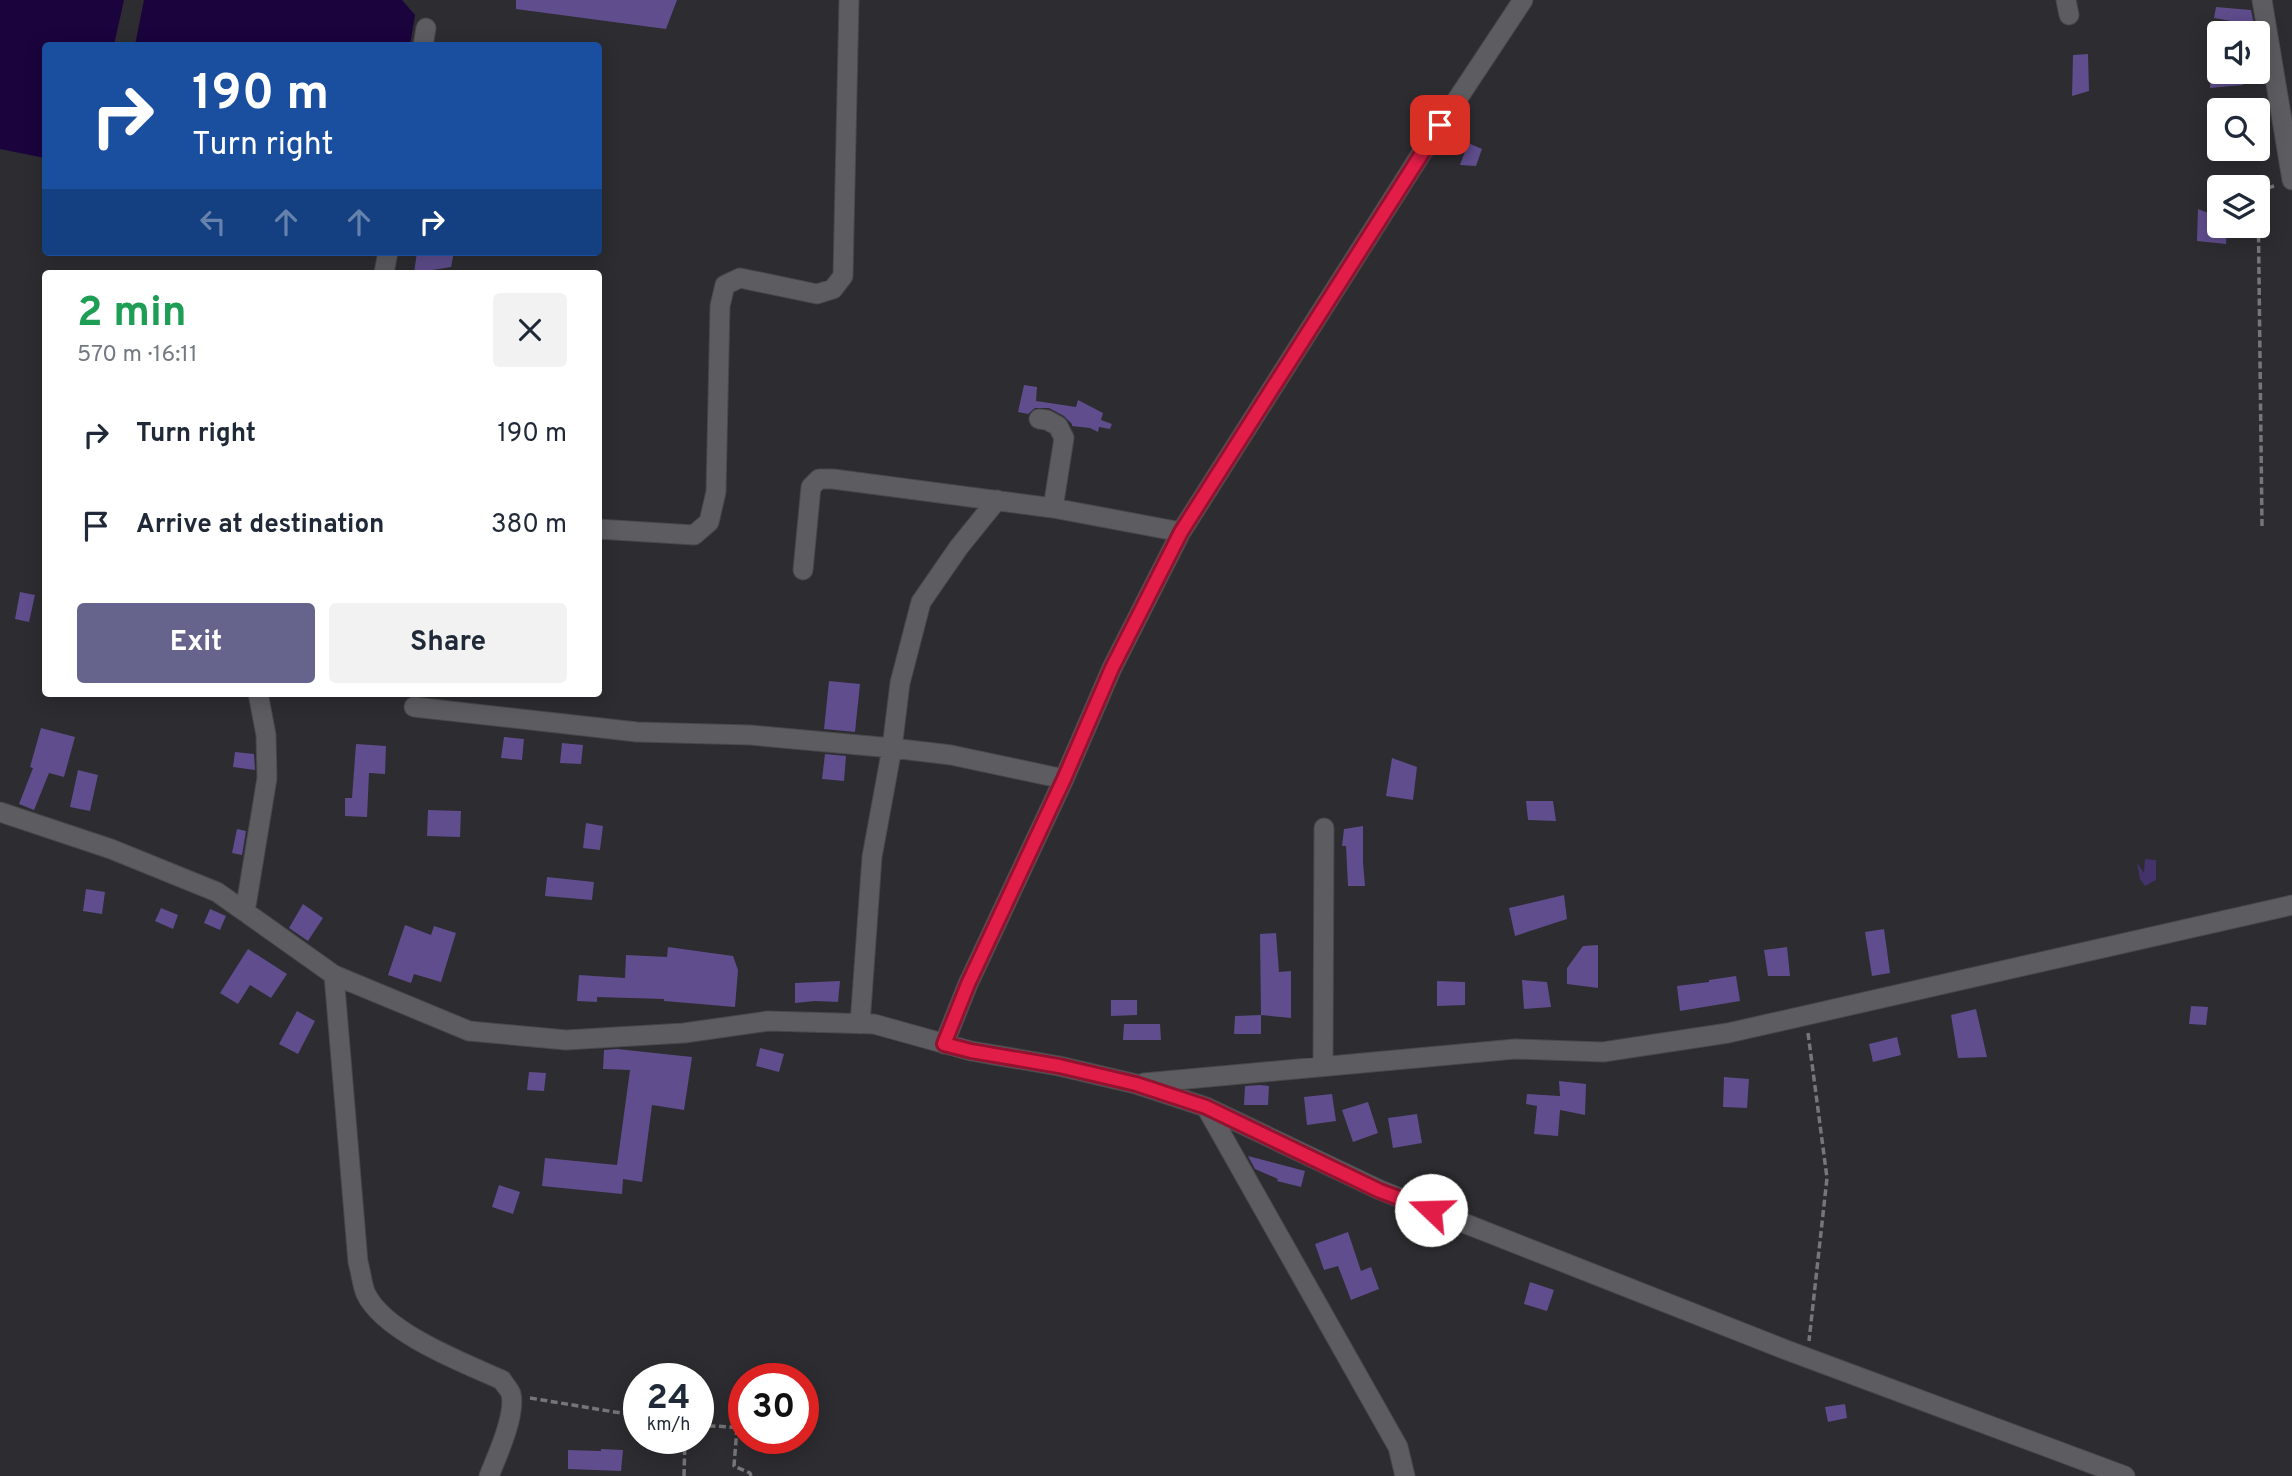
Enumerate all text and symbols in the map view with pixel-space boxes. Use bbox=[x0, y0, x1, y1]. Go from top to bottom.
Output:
map controls bbox=[2207, 21, 2270, 238]
button: sound bbox=[2207, 21, 2270, 84]
text: 190 m bbox=[192, 65, 329, 127]
icon: right bbox=[77, 70, 168, 161]
pin bbox=[1410, 95, 1470, 155]
button: search bbox=[2207, 98, 2270, 161]
icon: arrive bbox=[1421, 106, 1459, 144]
text: Turn right bbox=[192, 126, 334, 166]
button: layers bbox=[2207, 175, 2270, 238]
icon: left bbox=[194, 203, 232, 241]
icon: ahead bbox=[267, 203, 305, 241]
icon: ahead bbox=[340, 203, 378, 241]
icon: right bbox=[413, 203, 451, 241]
text: 2 min bbox=[77, 288, 187, 341]
button: close bbox=[493, 293, 567, 367]
text: 570 m · 16:11 bbox=[77, 341, 197, 370]
icon: right bbox=[77, 416, 115, 454]
text: Turn right bbox=[136, 418, 256, 451]
text: 190 m bbox=[497, 418, 567, 451]
icon: arrive bbox=[77, 507, 115, 545]
text: Arrive at destination bbox=[136, 509, 384, 542]
text: 380 m bbox=[491, 509, 567, 542]
button: Exit bbox=[77, 603, 315, 683]
button: Share bbox=[329, 603, 567, 683]
position arrow bbox=[1394, 1173, 1468, 1247]
speed limit sign: 30 bbox=[728, 1363, 819, 1454]
text: 24 bbox=[647, 1377, 690, 1421]
text: km/h bbox=[647, 1414, 690, 1437]

